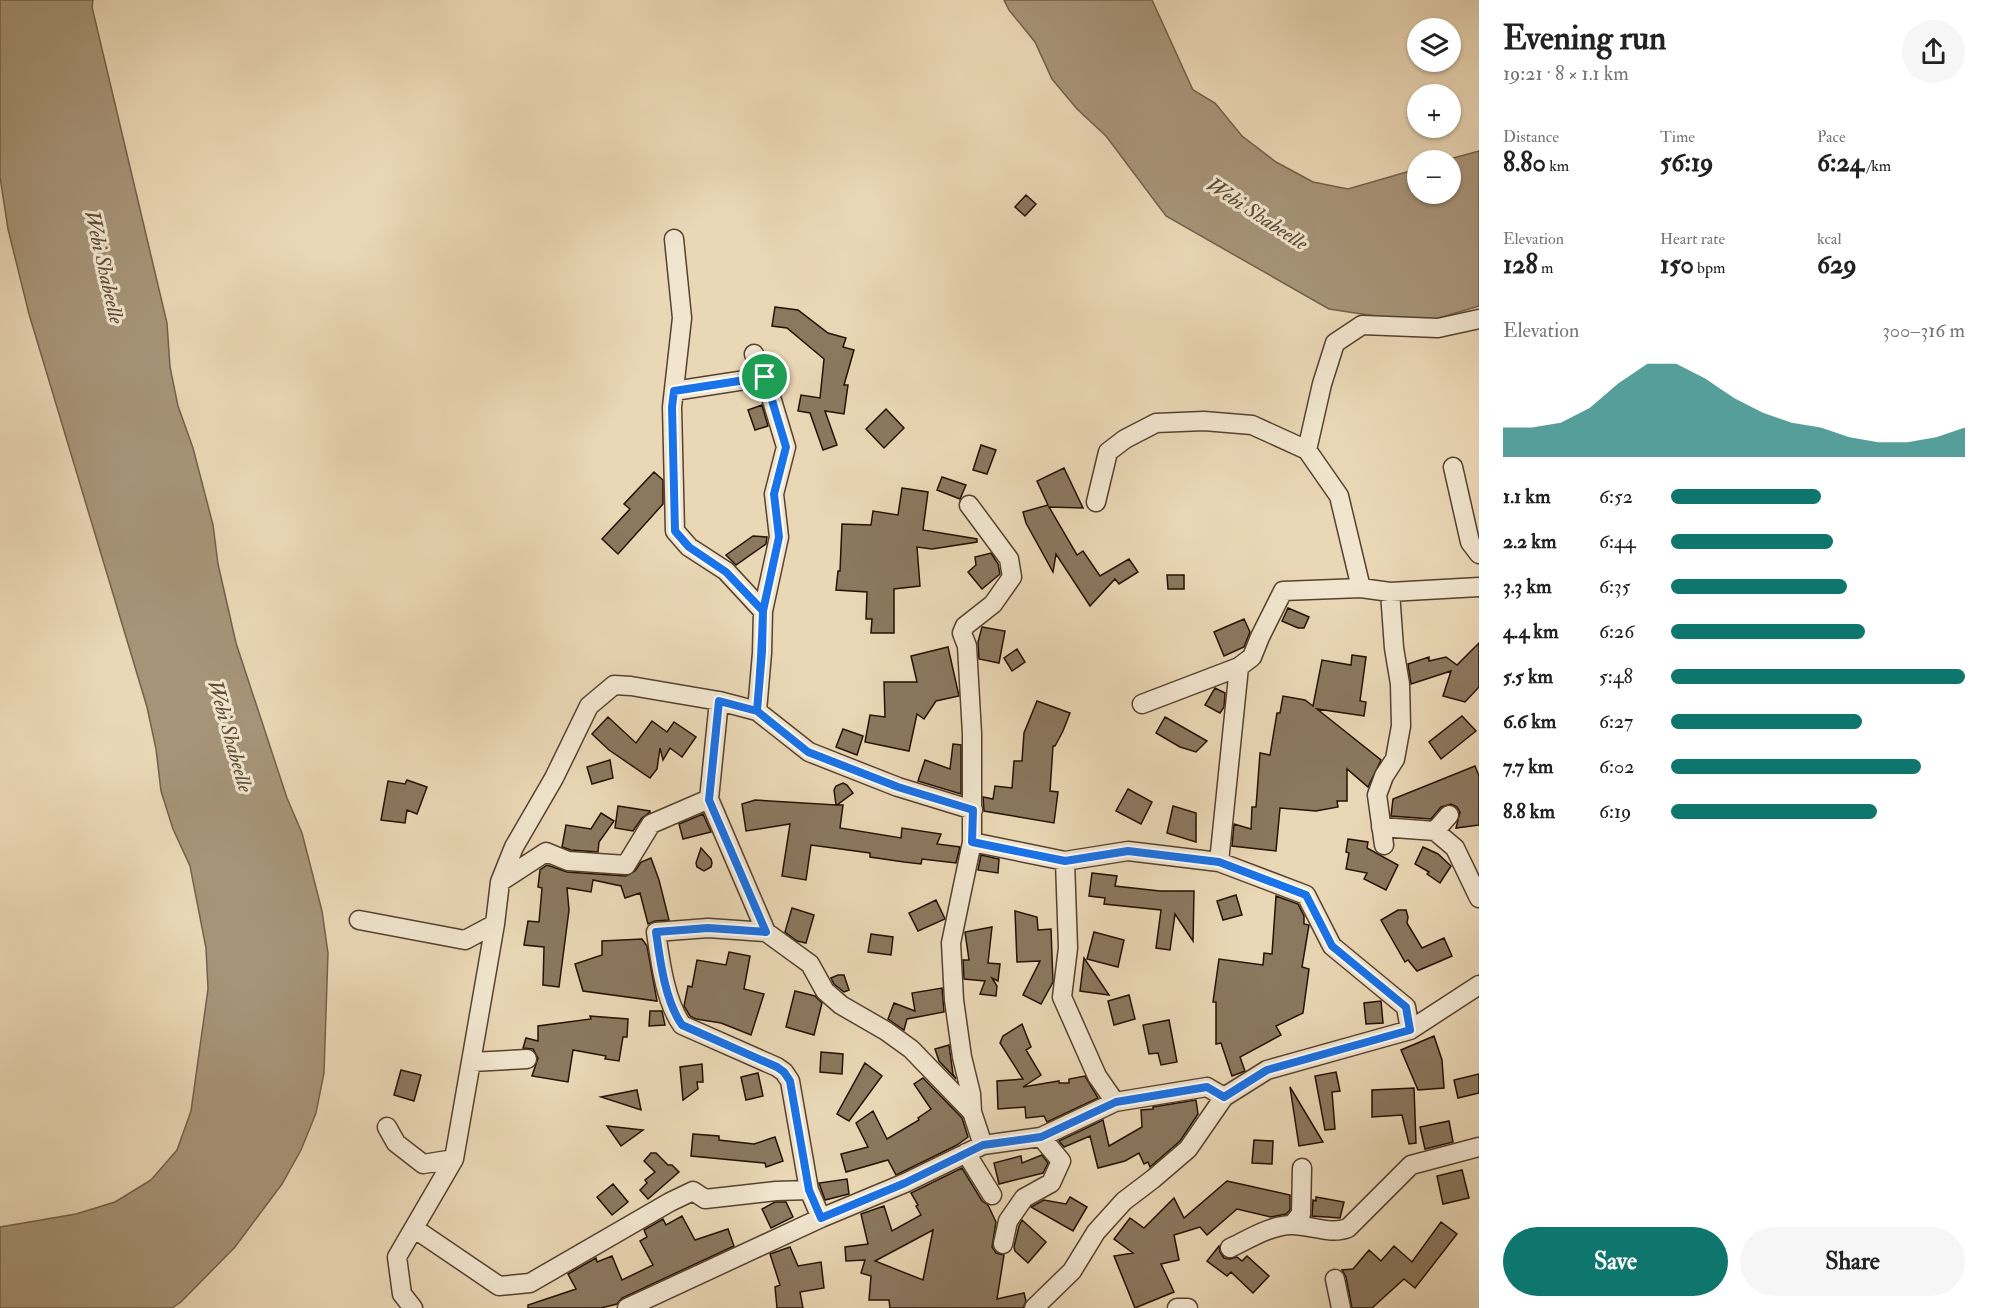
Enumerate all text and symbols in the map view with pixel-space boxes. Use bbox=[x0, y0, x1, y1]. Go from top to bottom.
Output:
map controls bbox=[1407, 18, 1461, 204]
button: layers bbox=[1407, 18, 1461, 72]
text: Evening run bbox=[1503, 18, 1666, 59]
button: share bbox=[1902, 20, 1965, 83]
text: 19:21 · 8 × 1.1 km bbox=[1503, 61, 1629, 86]
button: + bbox=[1407, 84, 1461, 138]
text: Distance bbox=[1503, 127, 1559, 147]
text: Time bbox=[1660, 127, 1695, 147]
text: Pace bbox=[1817, 127, 1846, 147]
text: 8.80 bbox=[1503, 147, 1546, 179]
text: 56:19 bbox=[1660, 147, 1713, 179]
text: 6:24 bbox=[1817, 147, 1864, 179]
button: − bbox=[1407, 150, 1461, 204]
text: km bbox=[1546, 156, 1569, 176]
text: /km bbox=[1864, 156, 1891, 176]
water label: Webi Shabeelle bbox=[1201, 171, 1314, 257]
water label: Webi Shabeelle bbox=[78, 208, 130, 327]
text: Elevation bbox=[1503, 229, 1564, 249]
text: Heart rate bbox=[1660, 229, 1725, 249]
text: kcal bbox=[1817, 229, 1842, 249]
text: 128 bbox=[1503, 249, 1538, 281]
text: 150 bbox=[1660, 249, 1694, 281]
text: 629 bbox=[1817, 249, 1857, 281]
text: m bbox=[1538, 258, 1553, 278]
text: bpm bbox=[1694, 258, 1725, 278]
text: Elevation bbox=[1503, 318, 1579, 343]
text: 300–316 m bbox=[1882, 318, 1965, 343]
pin bbox=[739, 351, 790, 402]
icon: arrive bbox=[748, 360, 781, 393]
text: 1.1 km bbox=[1503, 484, 1550, 509]
text: 6:52 bbox=[1599, 484, 1633, 509]
text: 2.2 km bbox=[1503, 529, 1556, 554]
text: 6:44 bbox=[1599, 529, 1636, 554]
text: 3.3 km bbox=[1503, 574, 1551, 599]
text: 6:35 bbox=[1599, 574, 1631, 599]
text: 4.4 km bbox=[1503, 619, 1558, 644]
text: 6:26 bbox=[1599, 619, 1634, 644]
text: 5.5 km bbox=[1503, 664, 1553, 689]
text: 5:48 bbox=[1599, 664, 1633, 689]
water label: Webi Shabeelle bbox=[201, 677, 259, 796]
text: 6.6 km bbox=[1503, 709, 1556, 734]
text: 6:27 bbox=[1599, 709, 1633, 734]
text: 7.7 km bbox=[1503, 754, 1553, 779]
text: 6:02 bbox=[1599, 754, 1634, 779]
text: 8.8 km bbox=[1503, 799, 1555, 824]
text: 6:19 bbox=[1599, 799, 1631, 824]
button: Save bbox=[1503, 1227, 1728, 1296]
button: Share bbox=[1740, 1227, 1965, 1296]

